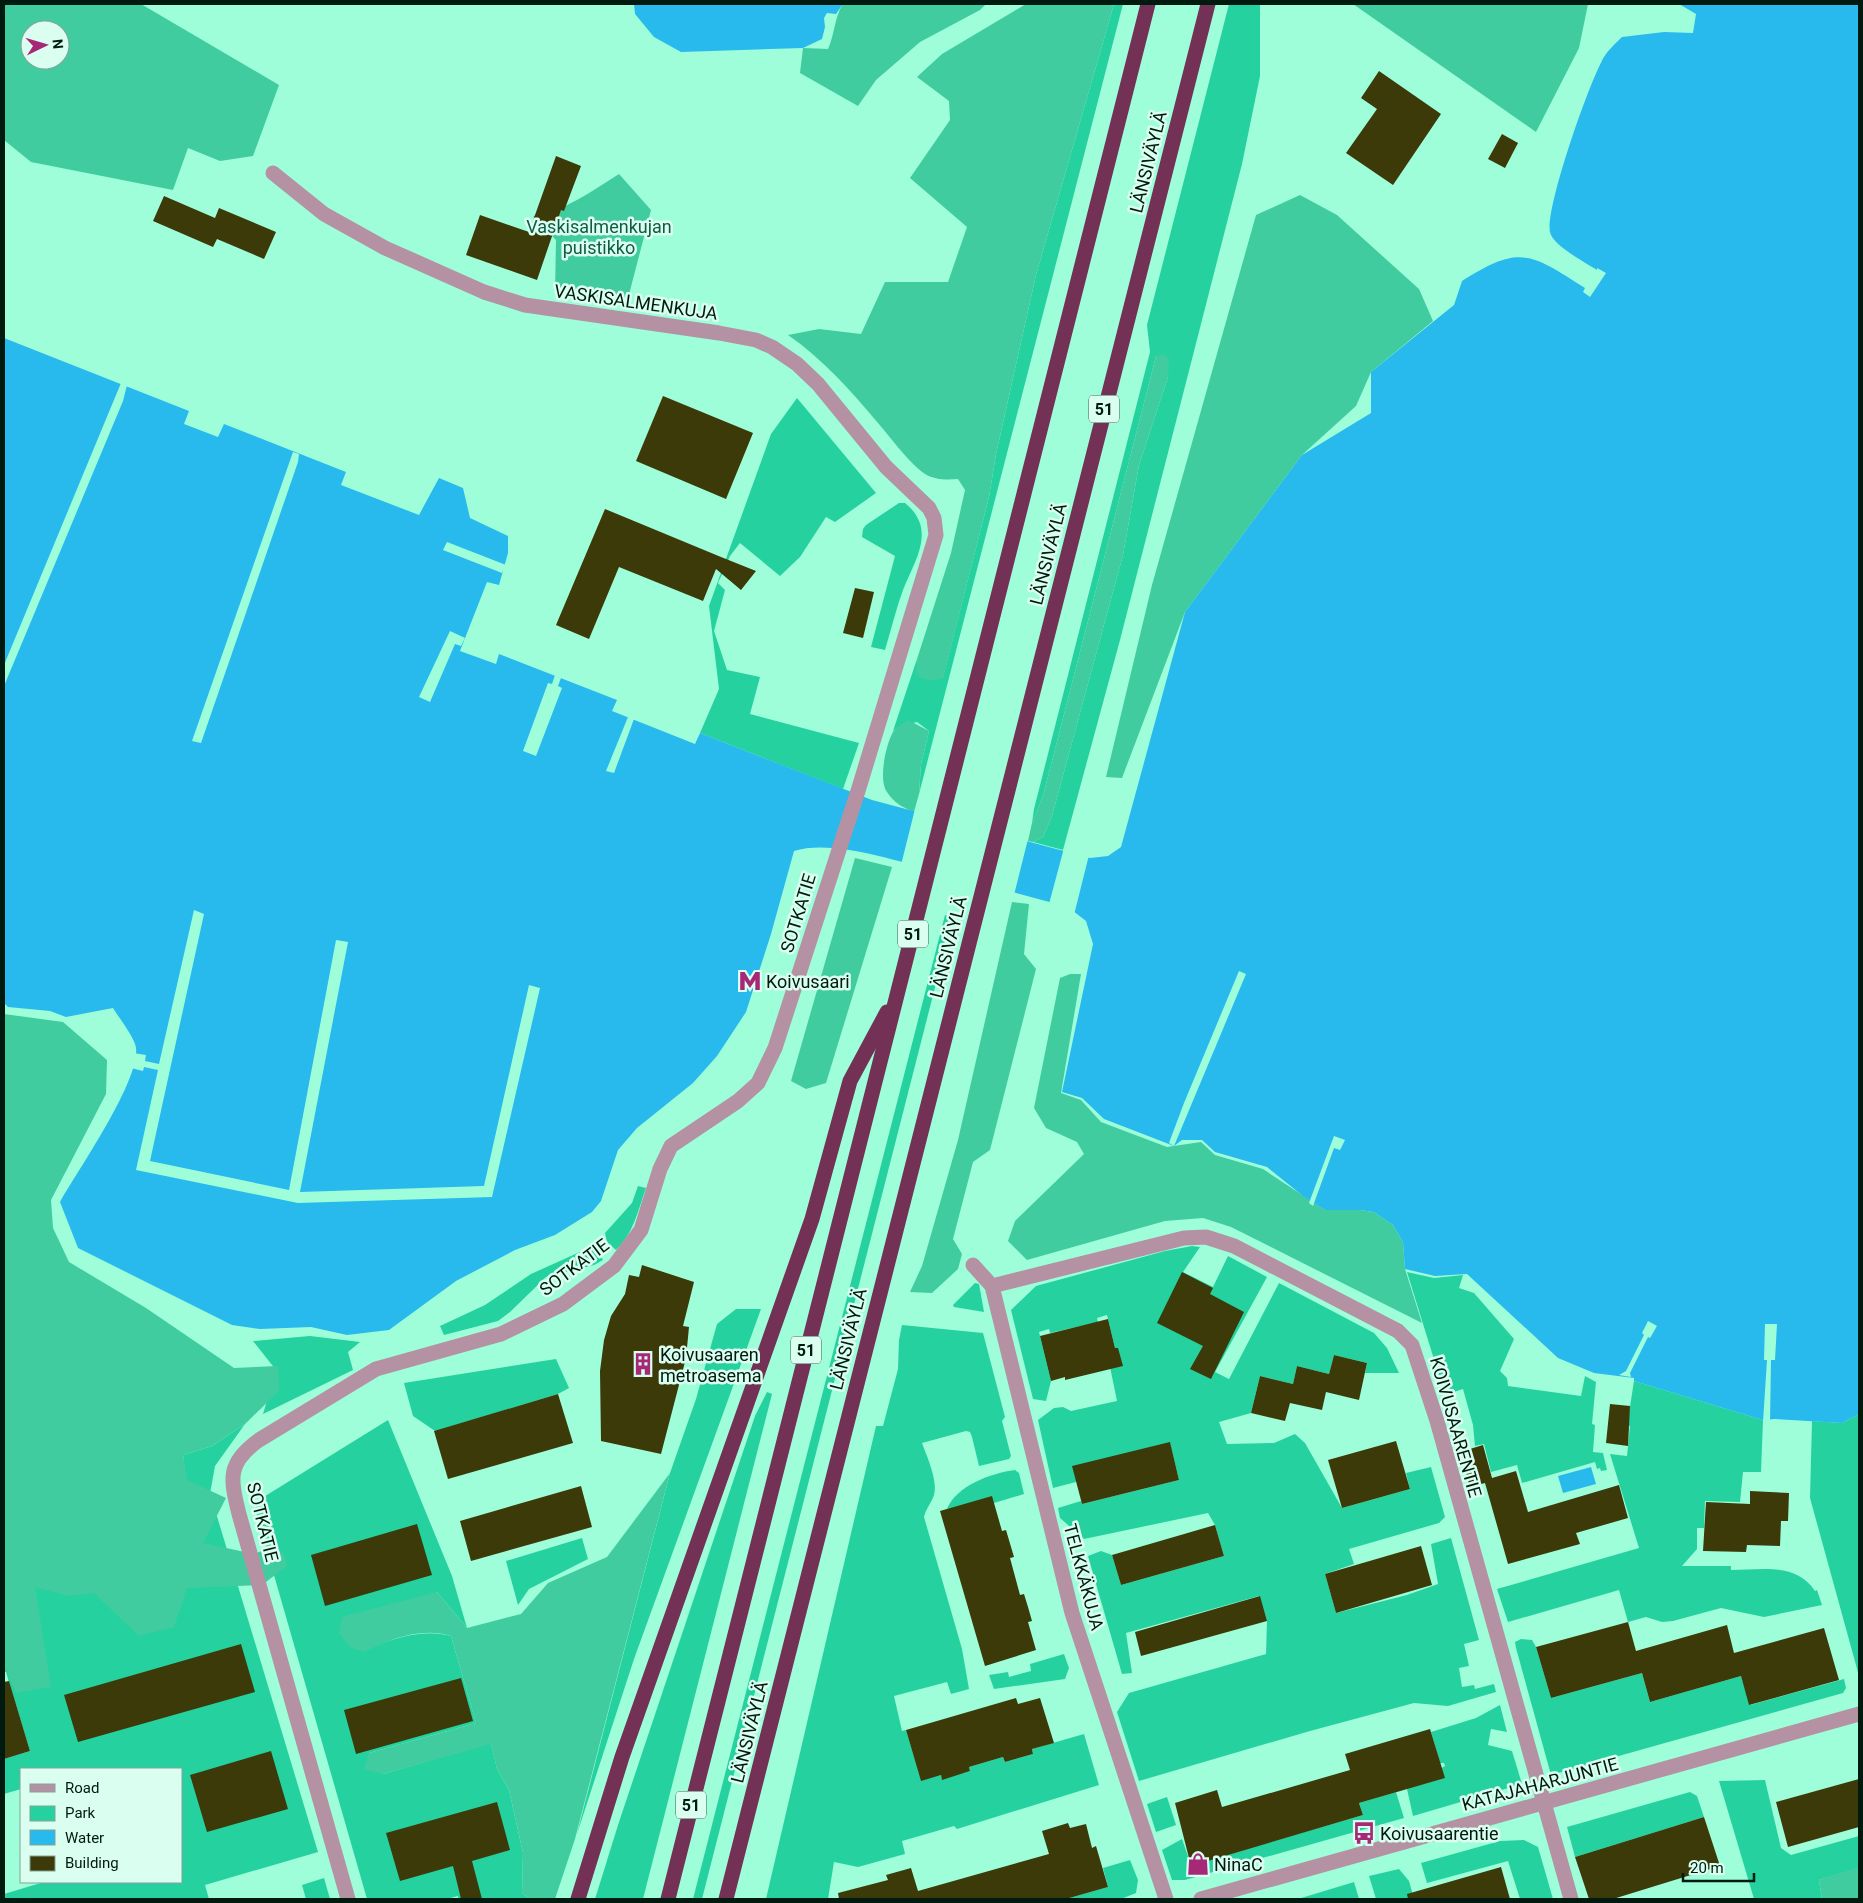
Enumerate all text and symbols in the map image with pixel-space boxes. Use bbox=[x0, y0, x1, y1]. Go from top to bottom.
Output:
north arrow bbox=[20, 20, 70, 70]
text: N bbox=[50, 38, 66, 49]
street label: LÄNSIVÄYLÄ bbox=[1125, 109, 1171, 215]
park label: Vaskisalmenkujan puistikko bbox=[526, 216, 672, 258]
street label: VASKISALMENKUJA bbox=[553, 280, 719, 324]
road number: 51 bbox=[1089, 396, 1119, 422]
street label: LÄNSIVÄYLÄ bbox=[1025, 501, 1071, 607]
street label: SOTKATIE bbox=[776, 871, 820, 955]
street label: LÄNSIVÄYLÄ bbox=[925, 894, 971, 1000]
road number: 51 bbox=[898, 921, 928, 948]
metro station icon: Koivusaari bbox=[737, 968, 763, 994]
place label: Koivusaari bbox=[766, 971, 850, 992]
street label: SOTKATIE bbox=[535, 1234, 613, 1300]
street label: LÄNSIVÄYLÄ bbox=[825, 1286, 871, 1392]
road number: 51 bbox=[791, 1336, 821, 1364]
place label: Koivusaaren metroasema bbox=[660, 1344, 762, 1386]
building icon: Koivusaaren metroasema bbox=[630, 1351, 656, 1377]
street label: KOIVUSAARENTIE bbox=[1426, 1354, 1486, 1500]
street label: SOTKATIE bbox=[243, 1480, 283, 1564]
street label: TELKKÄKUJA bbox=[1060, 1521, 1108, 1633]
street label: LÄNSIVÄYLÄ bbox=[726, 1679, 772, 1785]
street label: KATAJAHARJUNTIE bbox=[1459, 1753, 1621, 1815]
legend bbox=[20, 1768, 182, 1883]
text: Road bbox=[65, 1779, 99, 1797]
road number: 51 bbox=[676, 1792, 706, 1818]
text: Park bbox=[65, 1804, 96, 1822]
bus stop icon: Koivusaarentie bbox=[1351, 1820, 1377, 1846]
place label: Koivusaarentie bbox=[1380, 1823, 1498, 1844]
text: Water bbox=[65, 1829, 104, 1847]
scale bar bbox=[1683, 1850, 1754, 1882]
shop icon: NinaC bbox=[1185, 1851, 1211, 1877]
text: Building bbox=[65, 1854, 119, 1872]
place label: NinaC bbox=[1214, 1854, 1263, 1875]
text: 20 m bbox=[1690, 1859, 1724, 1877]

